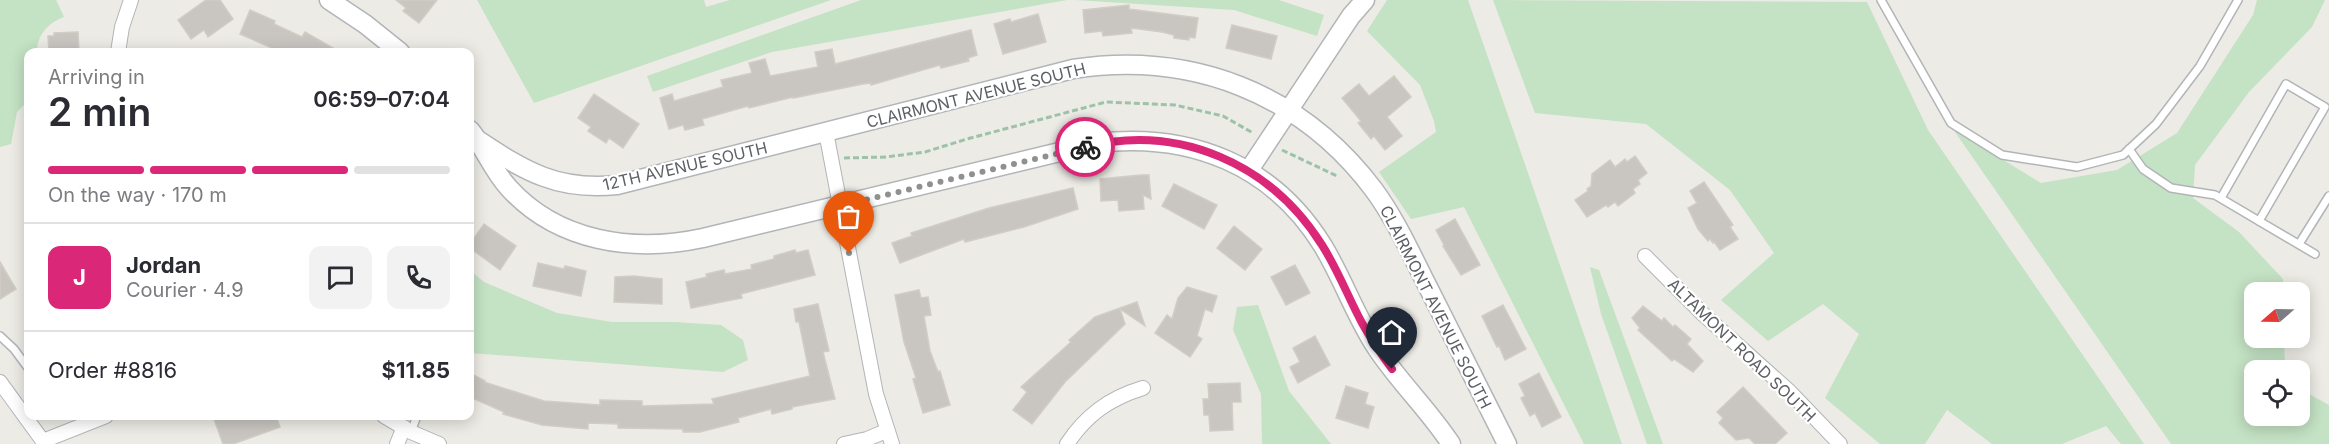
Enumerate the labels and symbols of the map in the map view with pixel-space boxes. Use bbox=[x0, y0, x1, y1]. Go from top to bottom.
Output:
street label: CLAIRMONT AVENUE SOUTH bbox=[864, 58, 1088, 132]
courier bbox=[1055, 117, 1115, 177]
street label: 12TH AVENUE SOUTH bbox=[601, 137, 769, 195]
pin bbox=[823, 191, 874, 253]
street label: CLAIRMONT AVENUE SOUTH bbox=[1376, 202, 1496, 412]
street label: ALTAMONT ROAD SOUTH bbox=[1664, 274, 1820, 426]
north arrow bbox=[2244, 282, 2310, 348]
pin bbox=[1366, 307, 1417, 369]

